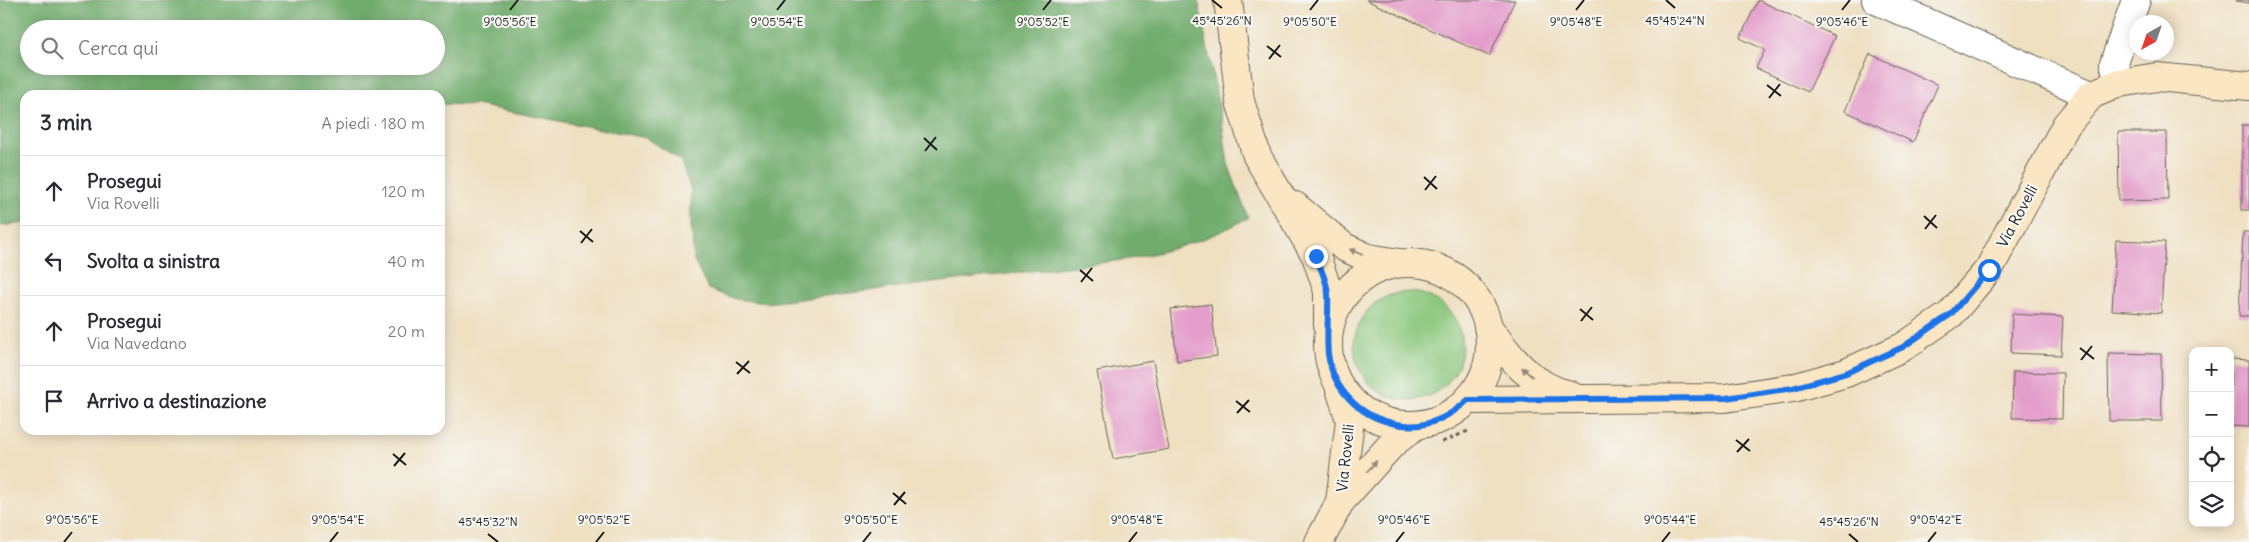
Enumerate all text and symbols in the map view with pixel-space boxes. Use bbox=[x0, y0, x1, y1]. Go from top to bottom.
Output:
text: 45°45'26"N bbox=[1192, 13, 1252, 28]
text: 45°45'24"N bbox=[1645, 13, 1705, 28]
text: 9°05'56"E bbox=[484, 14, 536, 29]
text: 9°05'54"E bbox=[751, 14, 803, 29]
text: 9°05'52"E bbox=[1017, 14, 1069, 29]
text: 9°05'50"E bbox=[1283, 14, 1337, 29]
text: 9°05'48"E bbox=[1550, 14, 1602, 29]
text: 9°05'46"E bbox=[1816, 14, 1868, 29]
north arrow bbox=[2129, 15, 2174, 60]
search box bbox=[20, 20, 445, 75]
icon: search bbox=[38, 34, 66, 62]
text: Cerca qui bbox=[78, 36, 159, 60]
text: 3 min bbox=[40, 109, 92, 136]
text: A piedi · 180 m bbox=[321, 113, 425, 133]
text: Prosegui bbox=[87, 169, 162, 193]
icon: ahead bbox=[40, 177, 68, 205]
text: 120 m bbox=[382, 181, 425, 201]
street label: Via Rovelli bbox=[1993, 181, 2041, 251]
text: Via Rovelli bbox=[87, 193, 160, 213]
route end bbox=[1305, 245, 1328, 268]
icon: left bbox=[40, 247, 68, 275]
one-way arrow bbox=[1349, 248, 1363, 256]
text: Svolta a sinistra bbox=[87, 249, 220, 273]
text: 40 m bbox=[387, 251, 425, 271]
route start bbox=[1978, 259, 2001, 282]
text: Prosegui bbox=[87, 309, 162, 333]
icon: ahead bbox=[40, 317, 68, 345]
text: 20 m bbox=[388, 321, 425, 341]
text: Via Navedano bbox=[87, 333, 187, 353]
map controls bbox=[2189, 347, 2234, 527]
button: + bbox=[2189, 347, 2234, 392]
one-way arrow bbox=[1521, 366, 1533, 378]
icon: arrive bbox=[40, 387, 68, 415]
text: Arrivo a destinazione bbox=[87, 389, 266, 413]
button: − bbox=[2189, 392, 2234, 437]
street label: Via Rovelli bbox=[1332, 423, 1358, 493]
button: locate bbox=[2189, 437, 2234, 482]
one-way arrow bbox=[1366, 460, 1378, 472]
button: layers bbox=[2189, 482, 2234, 527]
text: 9°05'56"E bbox=[46, 512, 98, 527]
text: 9°05'54"E bbox=[312, 512, 364, 527]
text: 9°05'52"E bbox=[578, 512, 630, 527]
text: 9°05'50"E bbox=[844, 512, 898, 527]
text: 9°05'48"E bbox=[1111, 512, 1163, 527]
text: 9°05'46"E bbox=[1378, 512, 1430, 527]
text: 9°05'44"E bbox=[1644, 512, 1696, 527]
text: 9°05'42"E bbox=[1910, 512, 1962, 527]
text: 45°45'32"N bbox=[458, 514, 518, 529]
text: 45°45'26"N bbox=[1819, 514, 1879, 529]

